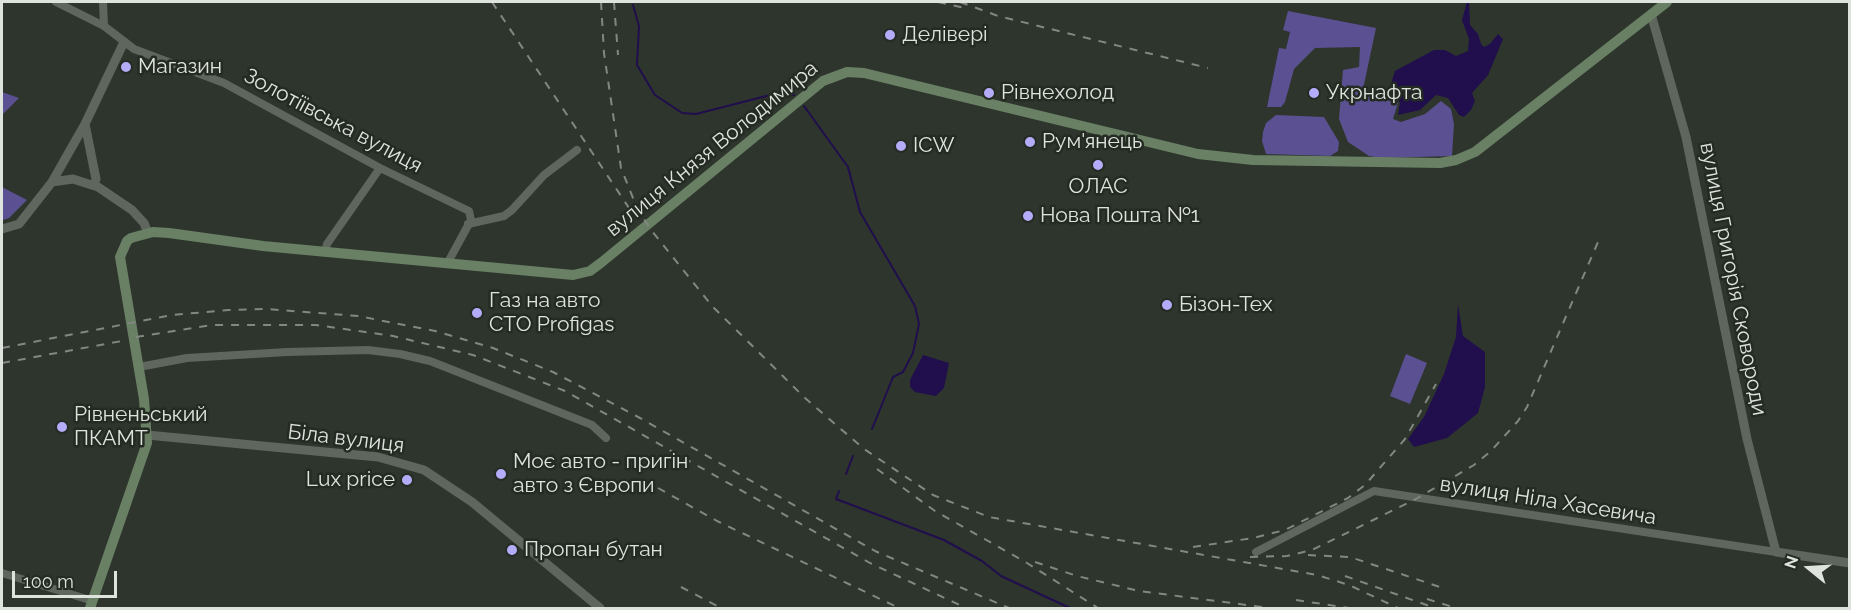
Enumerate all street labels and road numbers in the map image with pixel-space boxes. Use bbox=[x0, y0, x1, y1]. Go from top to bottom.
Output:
street label: вулиця Князя Володимира bbox=[601, 56, 823, 242]
street label: Золотіївська вулиця bbox=[240, 63, 426, 179]
street label: вулиця Григорія Сковороди bbox=[1694, 140, 1772, 418]
street label: Біла вулиця bbox=[286, 419, 406, 459]
street label: вулиця Ніла Хасевича bbox=[1438, 471, 1658, 531]

